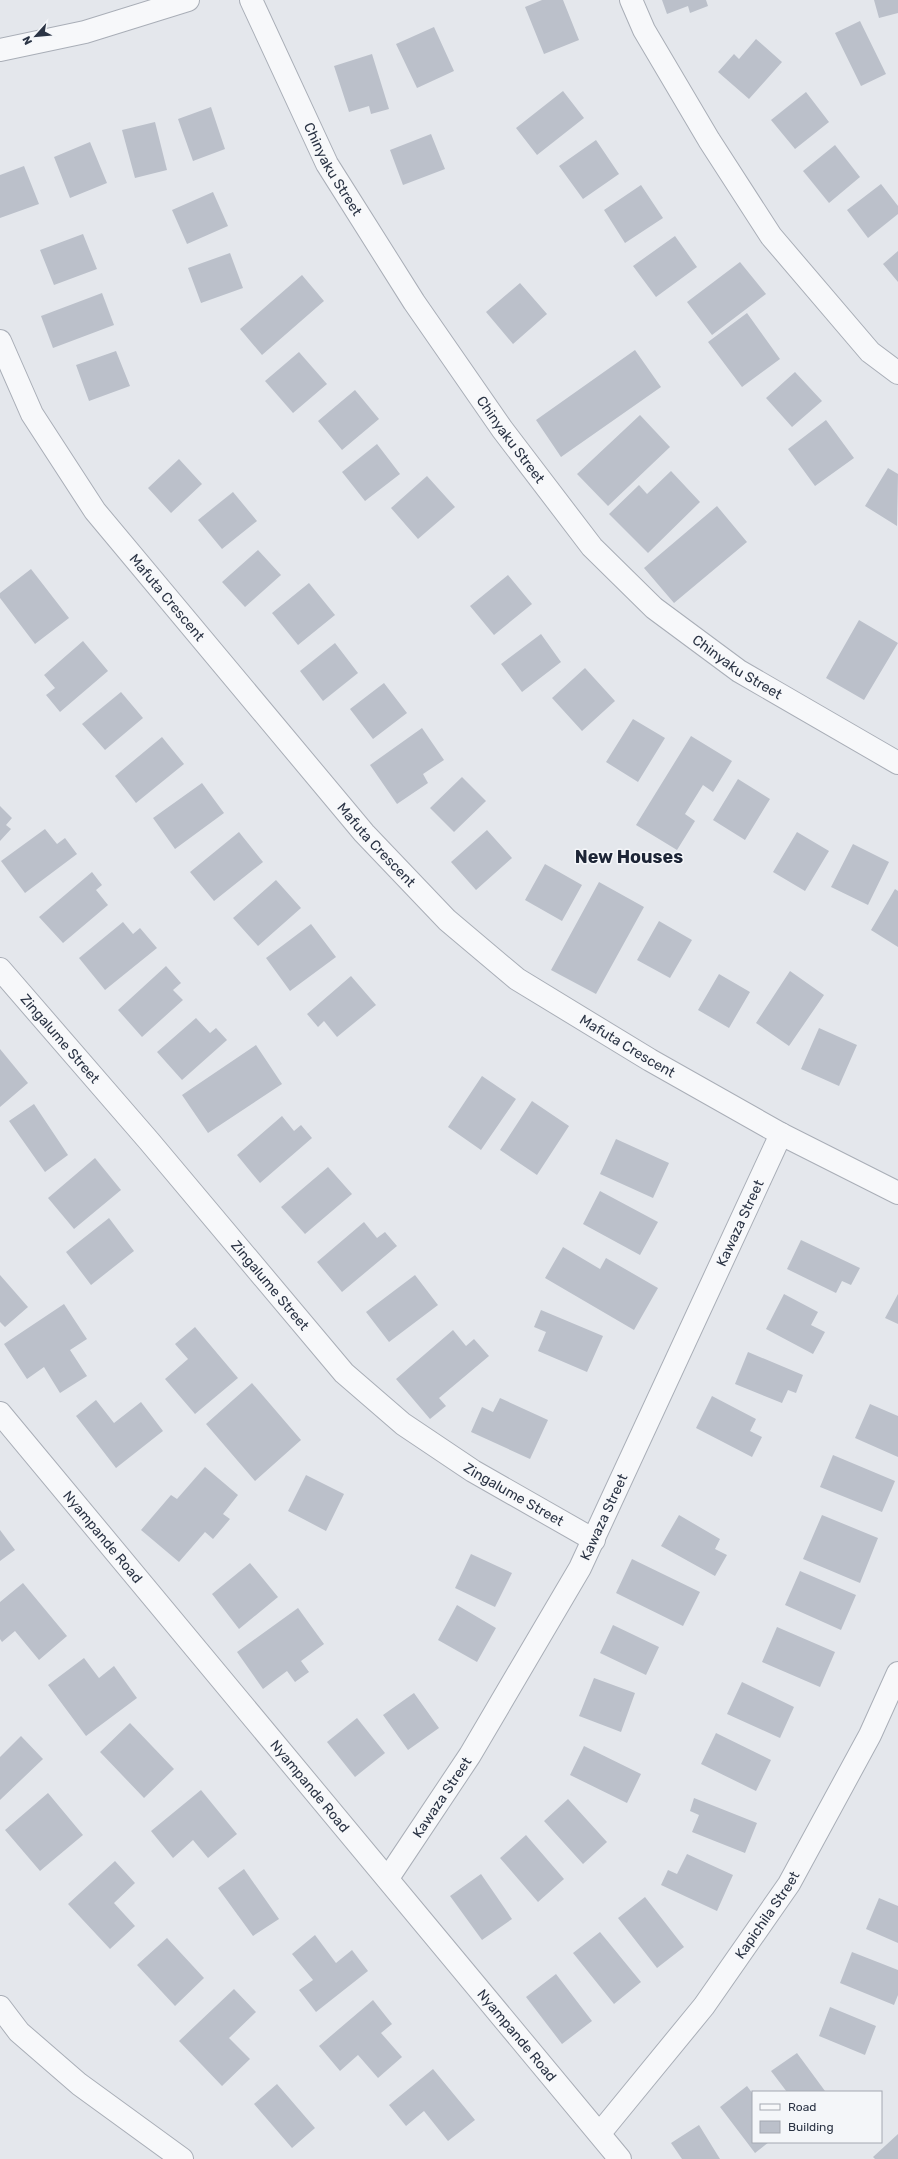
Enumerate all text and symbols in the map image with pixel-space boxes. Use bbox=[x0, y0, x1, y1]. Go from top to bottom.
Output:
north arrow bbox=[16, 16, 56, 56]
text: N bbox=[20, 34, 35, 47]
street label: Chinyaku Street bbox=[300, 120, 366, 219]
street label: Chinyaku Street bbox=[473, 392, 549, 487]
street label: Mafuta Crescent bbox=[126, 550, 209, 645]
street label: Chinyaku Street bbox=[689, 631, 786, 703]
street label: Mafuta Crescent bbox=[334, 799, 420, 891]
district label: New Houses bbox=[575, 846, 683, 868]
street label: Zingalume Street bbox=[17, 990, 104, 1087]
street label: Mafuta Crescent bbox=[577, 1011, 679, 1081]
street label: Kawaza Street bbox=[712, 1176, 767, 1269]
street label: Zingalume Street bbox=[228, 1237, 313, 1334]
street label: Zingalume Street bbox=[461, 1459, 567, 1530]
street label: Kawaza Street bbox=[576, 1470, 631, 1563]
street label: Nyampande Road bbox=[60, 1487, 146, 1586]
street label: Nyampande Road bbox=[267, 1736, 353, 1836]
street label: Kawaza Street bbox=[409, 1753, 475, 1841]
street label: Kapichila Street bbox=[731, 1868, 803, 1962]
street label: Nyampande Road bbox=[474, 1986, 560, 2085]
legend bbox=[752, 2091, 882, 2143]
text: Road bbox=[788, 2100, 816, 2114]
text: Building bbox=[788, 2120, 834, 2134]

